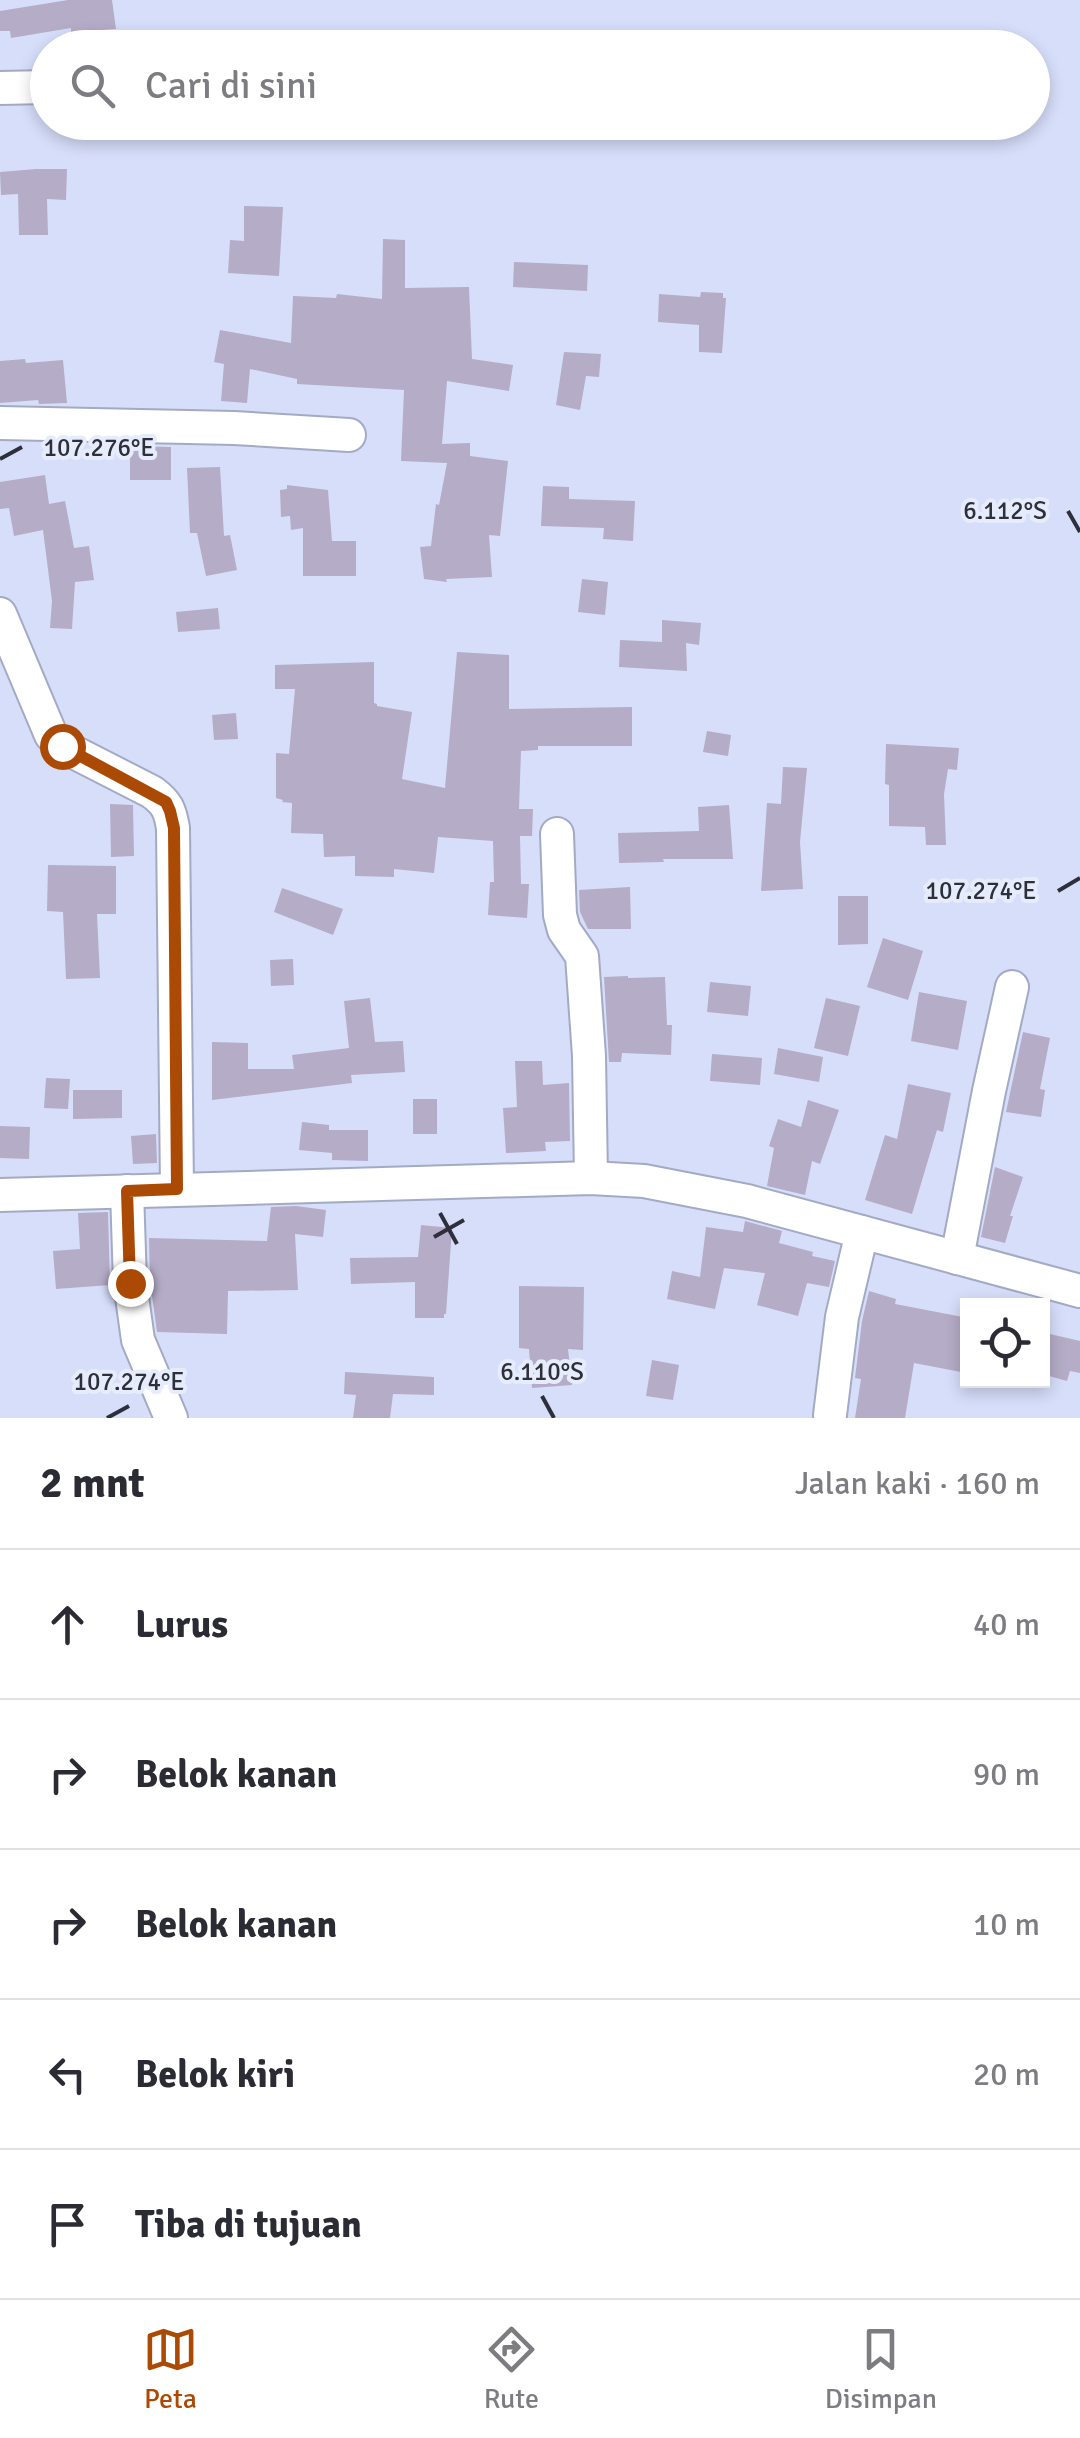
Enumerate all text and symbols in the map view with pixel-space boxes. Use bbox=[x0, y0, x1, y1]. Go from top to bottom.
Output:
search box bbox=[30, 30, 1050, 140]
icon: search bbox=[65, 58, 120, 113]
text: Cari di sini bbox=[145, 62, 317, 109]
text: 107.276°E bbox=[44, 432, 155, 463]
text: 6.112°S bbox=[963, 495, 1047, 526]
route start bbox=[40, 724, 86, 770]
text: 107.274°E bbox=[926, 875, 1037, 906]
route end bbox=[108, 1261, 154, 1307]
map controls bbox=[960, 1298, 1050, 1388]
button: locate bbox=[960, 1298, 1050, 1388]
text: 6.110°S bbox=[500, 1356, 584, 1387]
text: 107.274°E bbox=[74, 1366, 185, 1397]
text: 2 mnt bbox=[40, 1458, 145, 1509]
text: Jalan kaki · 160 m bbox=[795, 1464, 1040, 1503]
icon: ahead bbox=[40, 1597, 95, 1652]
text: Lurus bbox=[135, 1601, 228, 1648]
text: 40 m bbox=[973, 1605, 1040, 1644]
icon: right bbox=[40, 1747, 95, 1802]
text: Belok kanan bbox=[135, 1751, 337, 1798]
text: 90 m bbox=[973, 1755, 1040, 1794]
icon: right bbox=[40, 1897, 95, 1952]
text: Belok kanan bbox=[135, 1901, 337, 1948]
text: 10 m bbox=[973, 1905, 1040, 1944]
icon: left bbox=[40, 2047, 95, 2102]
text: Belok kiri bbox=[135, 2051, 295, 2098]
text: 20 m bbox=[973, 2055, 1040, 2094]
icon: arrive bbox=[40, 2197, 95, 2252]
text: Tiba di tujuan bbox=[135, 2201, 362, 2248]
tab: Peta bbox=[143, 2322, 198, 2416]
tab: Rute bbox=[484, 2322, 539, 2416]
tab: Disimpan bbox=[825, 2322, 937, 2416]

